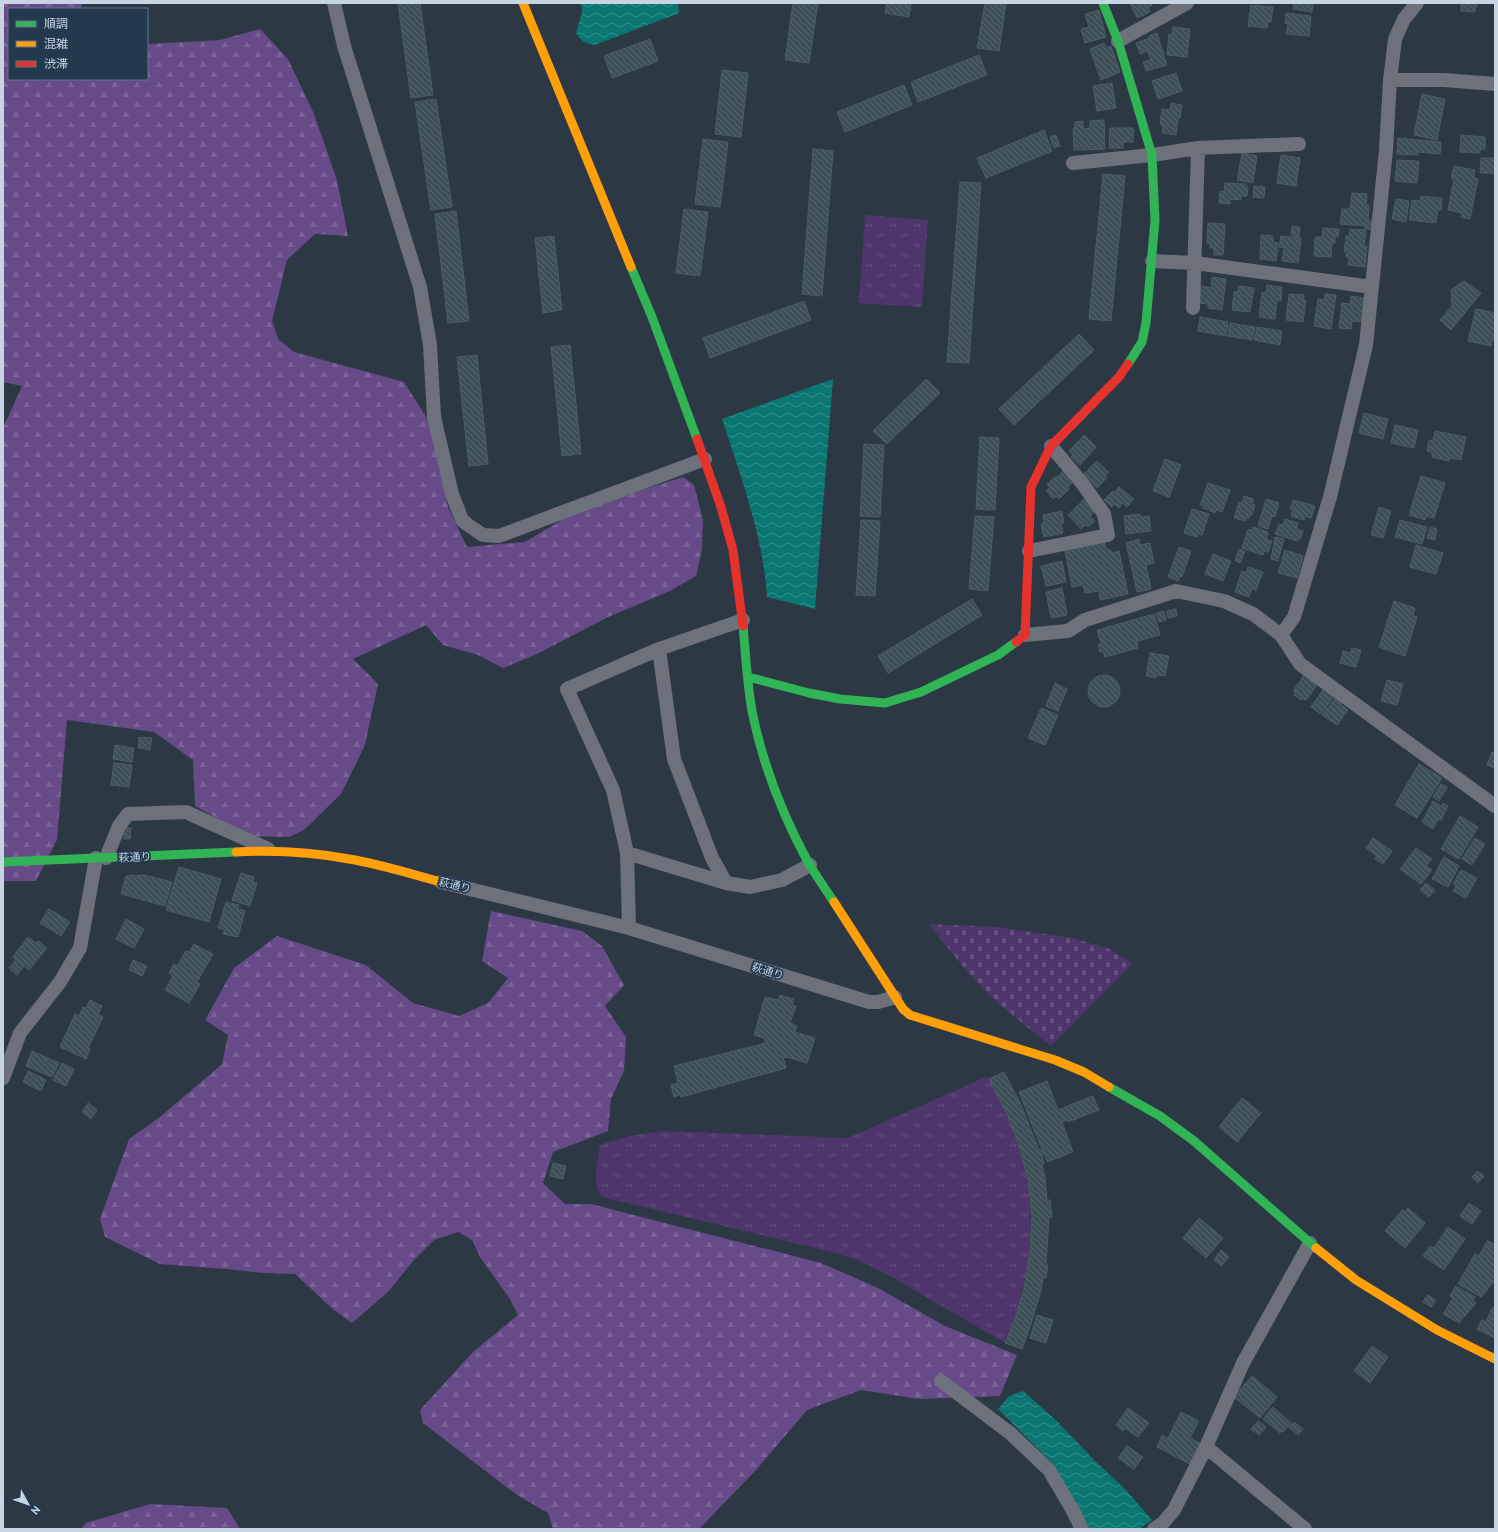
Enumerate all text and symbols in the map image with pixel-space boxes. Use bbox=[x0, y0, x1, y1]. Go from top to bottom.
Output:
legend bbox=[8, 8, 148, 80]
text: 順調 bbox=[44, 16, 68, 31]
text: 混雑 bbox=[44, 36, 68, 51]
text: 渋滞 bbox=[44, 56, 68, 71]
street label: 萩通り bbox=[118, 849, 152, 865]
street label: 萩通り bbox=[437, 874, 473, 896]
street label: 萩通り bbox=[750, 959, 786, 983]
north arrow bbox=[8, 1484, 48, 1524]
text: N bbox=[28, 1503, 43, 1518]

